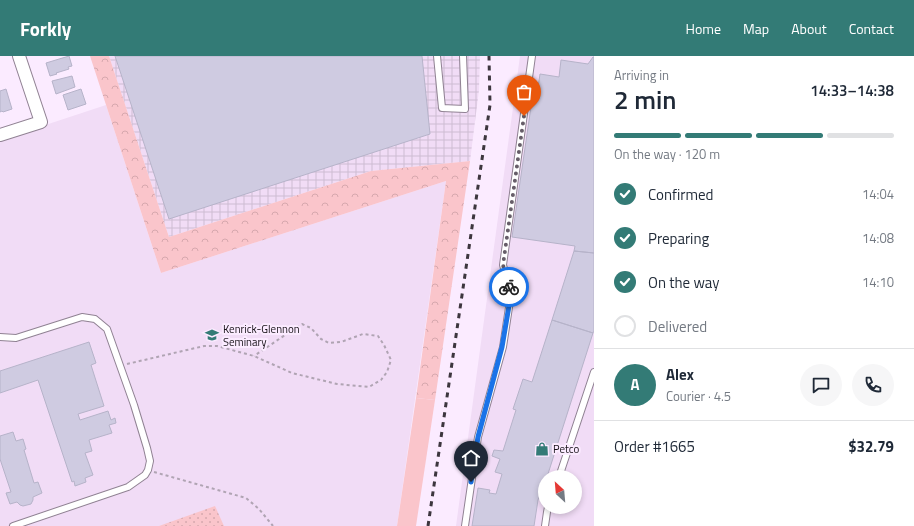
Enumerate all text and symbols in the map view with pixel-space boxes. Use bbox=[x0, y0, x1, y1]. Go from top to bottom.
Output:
text: Forkly bbox=[20, 14, 71, 43]
text: Home bbox=[686, 18, 721, 39]
text: Map bbox=[743, 18, 769, 39]
text: About bbox=[791, 18, 827, 39]
text: Contact bbox=[849, 18, 894, 39]
text: Arriving in bbox=[614, 65, 669, 85]
pin bbox=[507, 75, 541, 116]
text: 14:33–14:38 bbox=[810, 79, 894, 102]
text: 2 min bbox=[614, 80, 677, 119]
icon: bag bbox=[513, 81, 535, 103]
text: On the way · 120 m bbox=[614, 144, 720, 164]
icon: check bbox=[614, 183, 636, 205]
text: Confirmed bbox=[648, 183, 713, 206]
text: 14:04 bbox=[862, 184, 894, 204]
icon: check bbox=[614, 227, 636, 249]
text: Preparing bbox=[648, 227, 709, 250]
text: 14:08 bbox=[862, 228, 894, 248]
courier bbox=[489, 267, 529, 307]
icon: check bbox=[614, 271, 636, 293]
text: On the way bbox=[648, 271, 720, 294]
text: 14:10 bbox=[862, 272, 894, 292]
icon: bike bbox=[498, 276, 520, 298]
text: Delivered bbox=[648, 315, 707, 338]
place label: Kenrick-Glennon Seminary bbox=[223, 321, 300, 350]
school or university icon: Kenrick-Glennon Seminary bbox=[204, 327, 220, 343]
text: Alex bbox=[666, 363, 694, 386]
button: chat bbox=[800, 364, 842, 406]
button: phone bbox=[852, 364, 894, 406]
text: A bbox=[630, 373, 640, 396]
text: Courier · 4.5 bbox=[666, 386, 731, 406]
text: Order #1665 bbox=[614, 435, 695, 458]
text: $32.79 bbox=[848, 435, 894, 458]
pin bbox=[454, 441, 488, 482]
shop icon: Petco bbox=[534, 441, 550, 457]
place label: Petco bbox=[553, 441, 580, 457]
icon: home bbox=[460, 447, 482, 469]
north arrow bbox=[538, 470, 582, 514]
map controls bbox=[538, 470, 582, 514]

